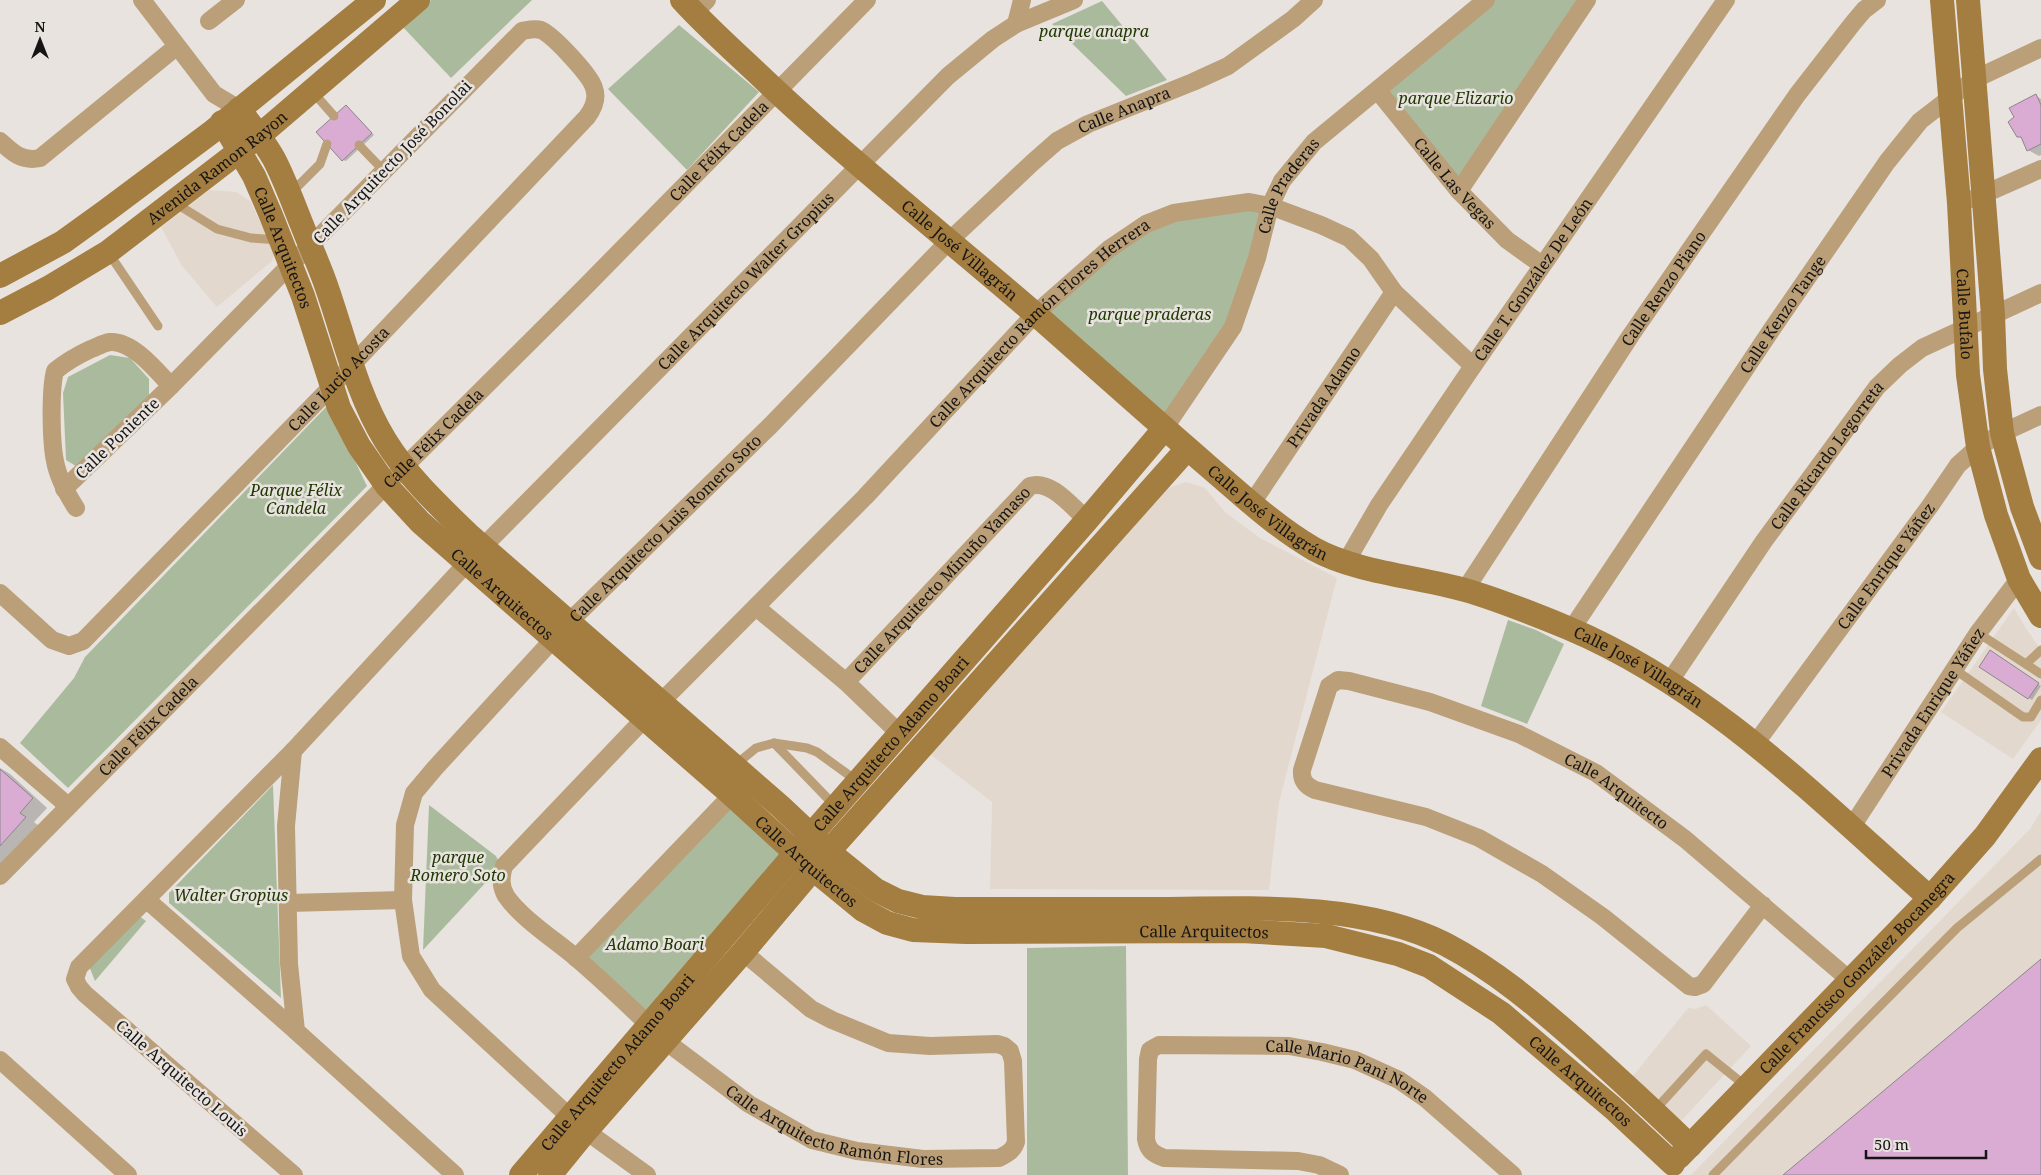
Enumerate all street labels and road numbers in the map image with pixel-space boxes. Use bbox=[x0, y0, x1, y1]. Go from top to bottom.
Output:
street label: Calle Arquitecto José Bonolai bbox=[308, 75, 476, 249]
street label: Calle Anapra bbox=[1074, 81, 1174, 139]
street label: Calle Félix Cadela bbox=[664, 95, 773, 206]
street label: Avenida Ramon Rayon bbox=[142, 106, 292, 229]
street label: Calle Praderas bbox=[1252, 133, 1324, 236]
street label: Calle Las Vegas bbox=[1409, 133, 1501, 234]
street label: Calle Arquitectos bbox=[249, 183, 317, 311]
street label: Calle Arquitecto Walter Gropius bbox=[653, 187, 839, 375]
street label: Calle T. González De León bbox=[1469, 193, 1597, 366]
street label: Calle José Villagrán bbox=[897, 195, 1023, 306]
street label: Calle Arquitecto Ramón Flores Herrera bbox=[924, 213, 1154, 433]
street label: Calle Renzo Piano bbox=[1616, 226, 1711, 350]
street label: Calle Kenzo Tange bbox=[1734, 251, 1831, 378]
street label: Calle Bufalo bbox=[1951, 268, 1978, 360]
street label: Calle Lucio Acosta bbox=[283, 321, 394, 436]
street label: Privada Adamo bbox=[1281, 342, 1365, 452]
street label: Calle Ricardo Legorreta bbox=[1765, 376, 1888, 534]
street label: Calle Félix Cadela bbox=[378, 383, 488, 493]
street label: Calle Poniente bbox=[70, 392, 164, 484]
street label: Calle Arquitecto Luis Romero Soto bbox=[564, 429, 766, 627]
street label: Calle José Villagrán bbox=[1203, 460, 1332, 565]
street label: Calle Arquitecto Minuño Yamaso bbox=[848, 481, 1035, 678]
street label: Calle Enrique Yáñez bbox=[1832, 498, 1940, 634]
street label: Calle Arquitectos bbox=[446, 543, 558, 645]
street label: Calle José Villagrán bbox=[1570, 621, 1708, 713]
street label: Privada Enrique Yáñez bbox=[1876, 623, 1990, 781]
street label: Calle Arquitecto Adamo Boari bbox=[808, 652, 974, 836]
street label: Calle Félix Cadela bbox=[93, 671, 203, 781]
street label: Calle Arquitecto bbox=[1560, 748, 1673, 834]
street label: Calle Arquitectos bbox=[750, 810, 862, 912]
street label: Calle Francisco González Bocanegra bbox=[1754, 867, 1960, 1079]
street label: Calle Arquitectos bbox=[1139, 920, 1270, 944]
street label: Calle Arquitecto Adamo Boari bbox=[535, 969, 699, 1156]
street label: Calle Arquitecto Louis bbox=[111, 1015, 253, 1141]
street label: Calle Arquitectos bbox=[1524, 1030, 1637, 1131]
street label: Calle Mario Pani Norte bbox=[1265, 1035, 1433, 1108]
street label: Calle Arquitecto Ramón Flores bbox=[721, 1079, 943, 1170]

